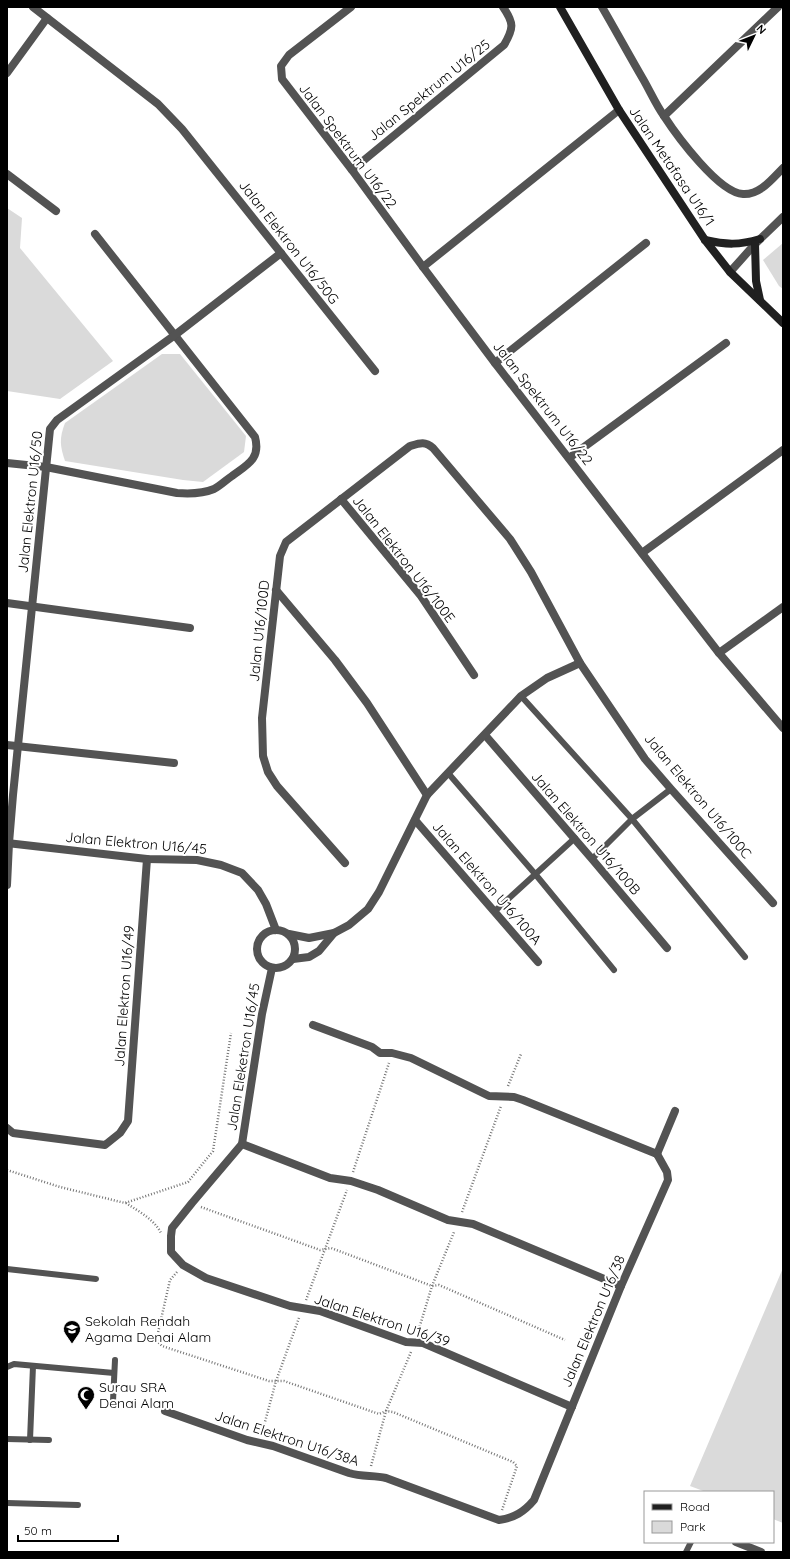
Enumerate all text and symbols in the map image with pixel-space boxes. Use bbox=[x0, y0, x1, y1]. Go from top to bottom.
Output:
north arrow bbox=[734, 16, 774, 56]
text: N bbox=[753, 21, 769, 37]
street label: Jalan Spektrum U16/25 bbox=[364, 35, 494, 145]
street label: Jalan Spektrum U16/22 bbox=[295, 80, 401, 212]
street label: Jalan Metafasa U16/1 bbox=[625, 103, 719, 229]
street label: Jalan Elektron U16/50G bbox=[235, 176, 343, 308]
street label: Jalan Spektrum U16/22 bbox=[489, 338, 597, 469]
street label: Jalan Elektron U16/50 bbox=[14, 430, 46, 574]
street label: Jalan Elektron U16/100E bbox=[349, 492, 459, 626]
street label: Jalan U16/100D bbox=[245, 579, 273, 683]
street label: Jalan Elektron U16/100C bbox=[640, 730, 756, 862]
street label: Jalan Elektron U16/100B bbox=[527, 768, 645, 898]
street label: Jalan Elektron U16/100A bbox=[429, 818, 545, 948]
street label: Jalan Elektron U16/45 bbox=[65, 828, 207, 858]
street label: Jalan Elektron U16/49 bbox=[110, 925, 138, 1067]
street label: Jalan Eleketron U16/45 bbox=[222, 982, 264, 1132]
street label: Jalan Elektron U16/38 bbox=[557, 1252, 629, 1390]
street label: Jalan Elektron U16/39 bbox=[312, 1290, 452, 1351]
place label: Sekolah Rendah Agama Denai Alam bbox=[85, 1312, 211, 1346]
school or university icon: Sekolah Rendah Agama Denai Alam bbox=[62, 1319, 82, 1344]
place label: Surau SRA Denai Alam bbox=[99, 1378, 174, 1412]
mosque icon: Surau SRA Denai Alam bbox=[76, 1385, 96, 1410]
street label: Jalan Elektron U16/38A bbox=[213, 1406, 361, 1470]
legend bbox=[644, 1491, 774, 1543]
text: Road bbox=[680, 1499, 710, 1514]
scale bar bbox=[18, 1517, 118, 1543]
text: Park bbox=[680, 1519, 705, 1534]
text: 50 m bbox=[24, 1523, 52, 1538]

